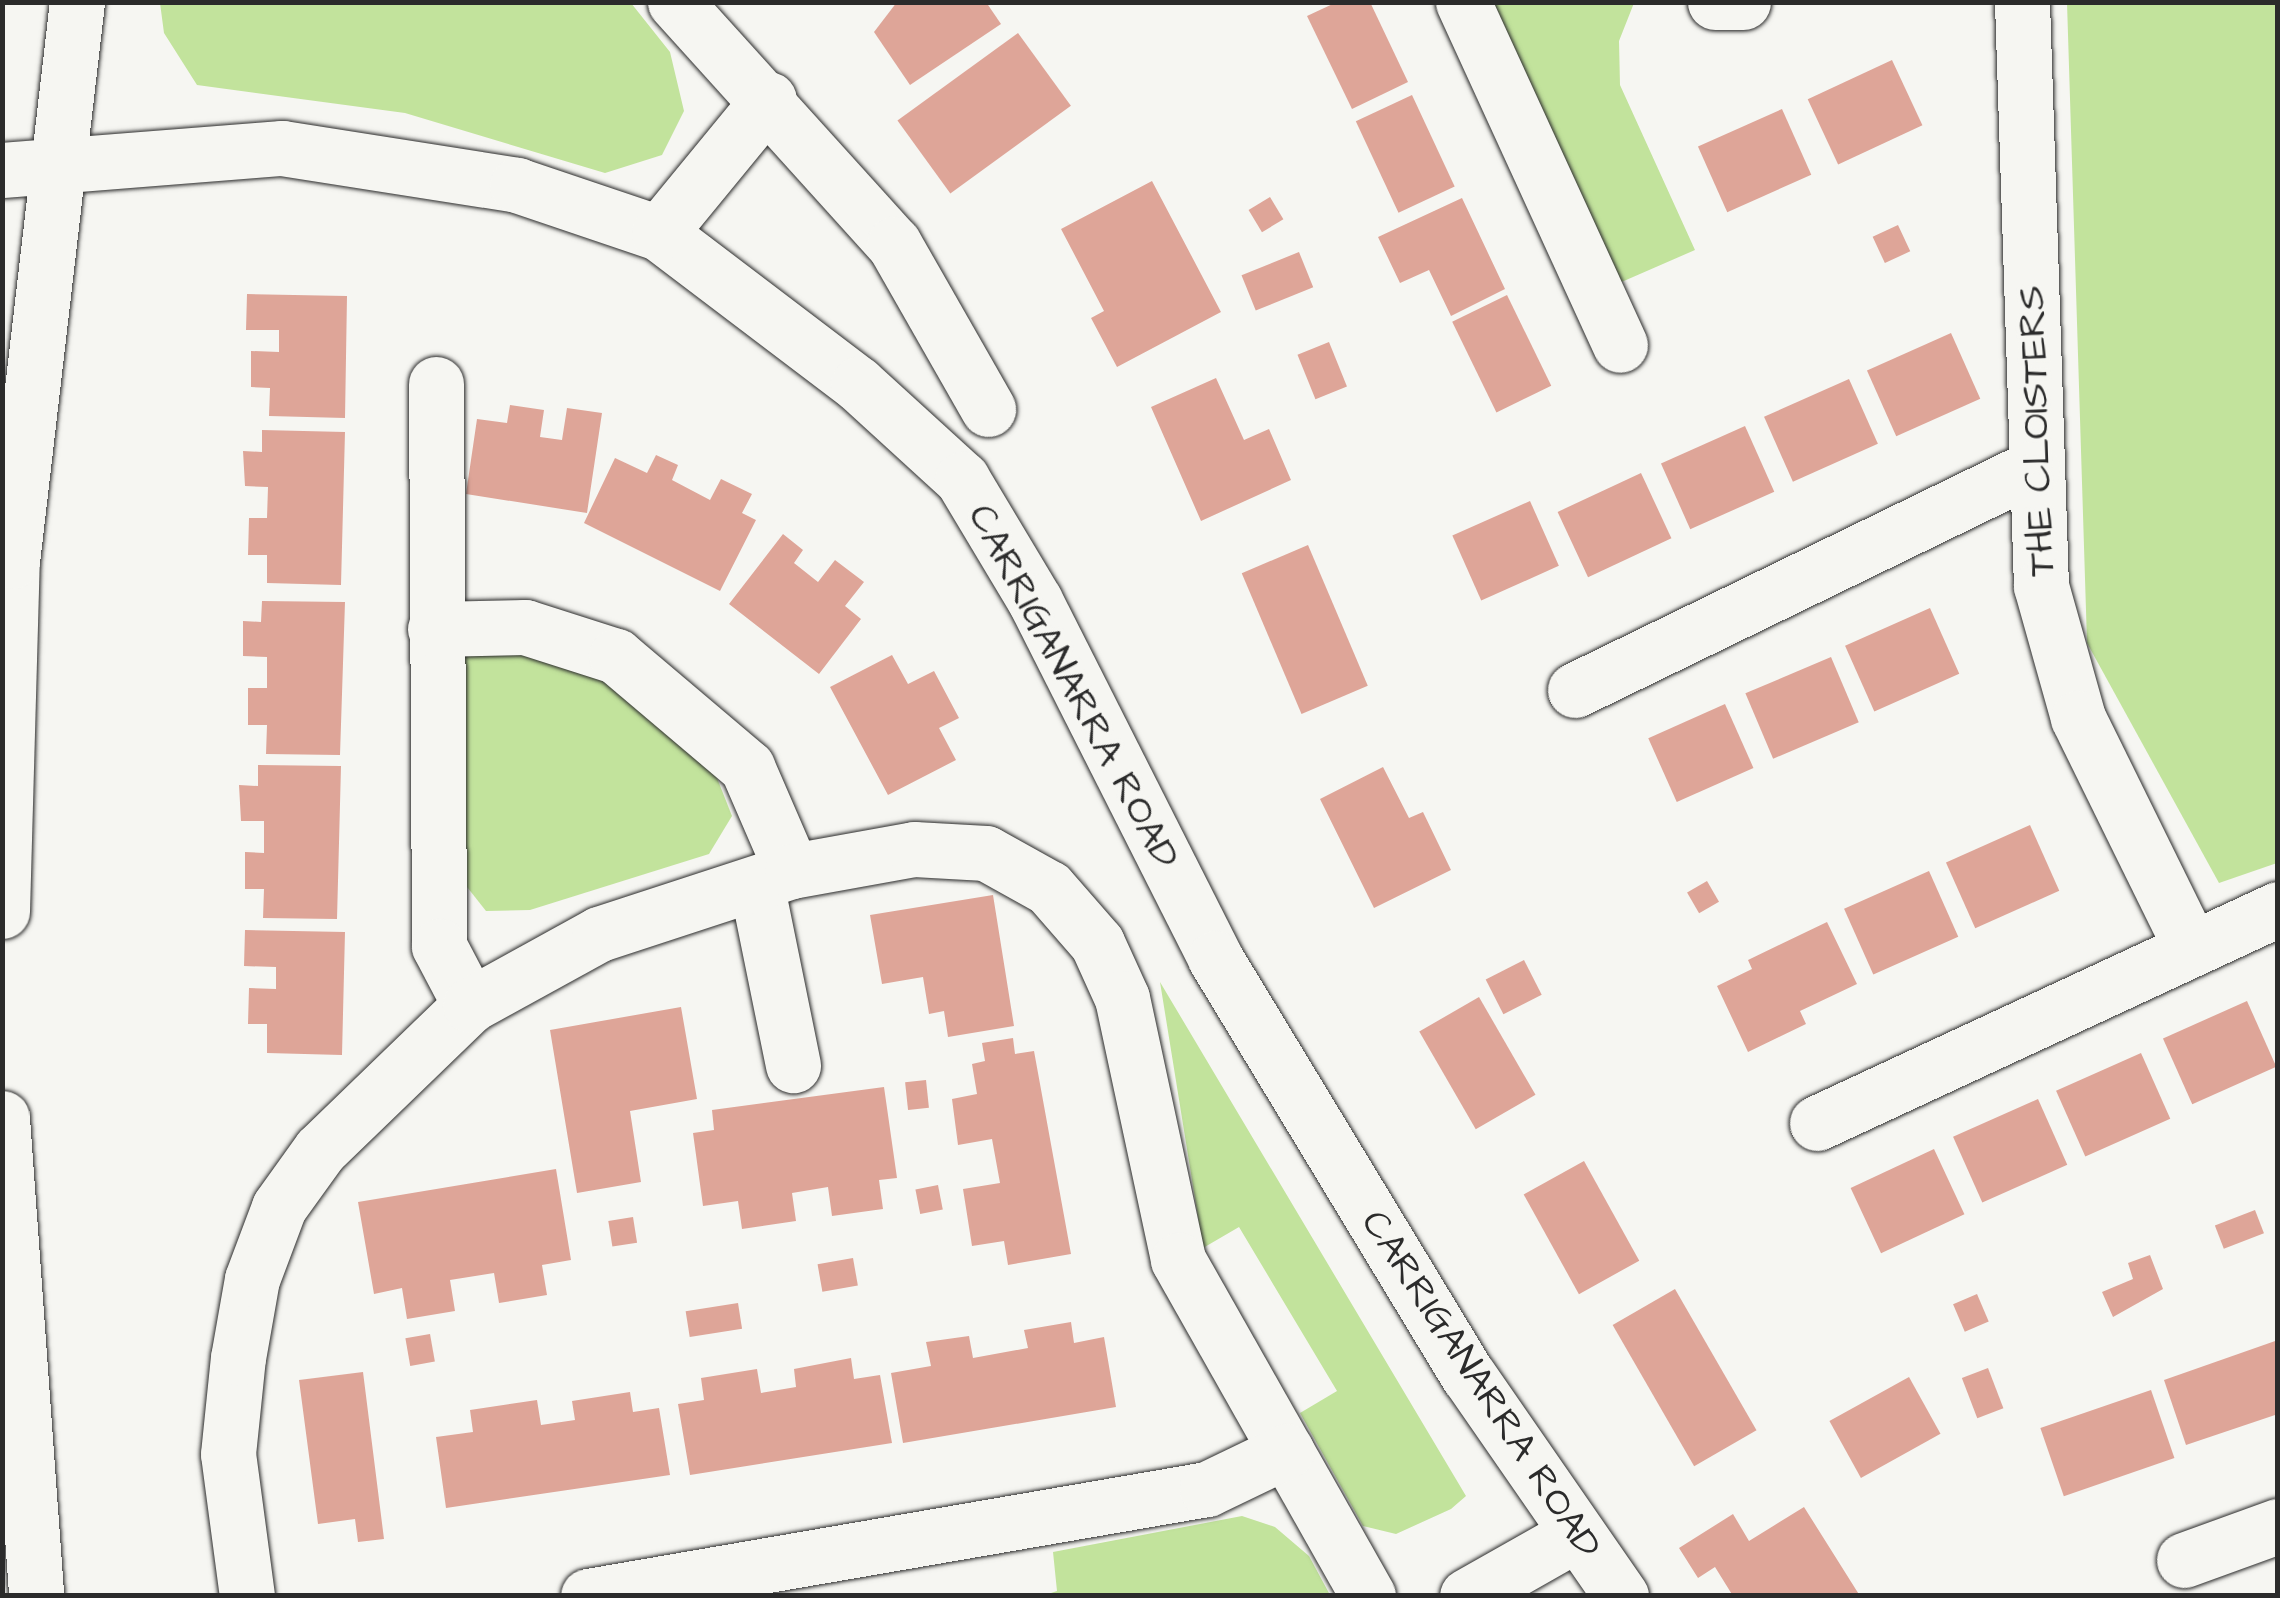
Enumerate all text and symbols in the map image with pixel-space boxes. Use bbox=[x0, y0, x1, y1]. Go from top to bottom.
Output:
street label: THE CLOISTERS bbox=[2010, 285, 2066, 577]
street label: CARRIGANARRA ROAD bbox=[957, 497, 1187, 877]
street label: CARRIGANARRA ROAD bbox=[1351, 1203, 1609, 1567]

